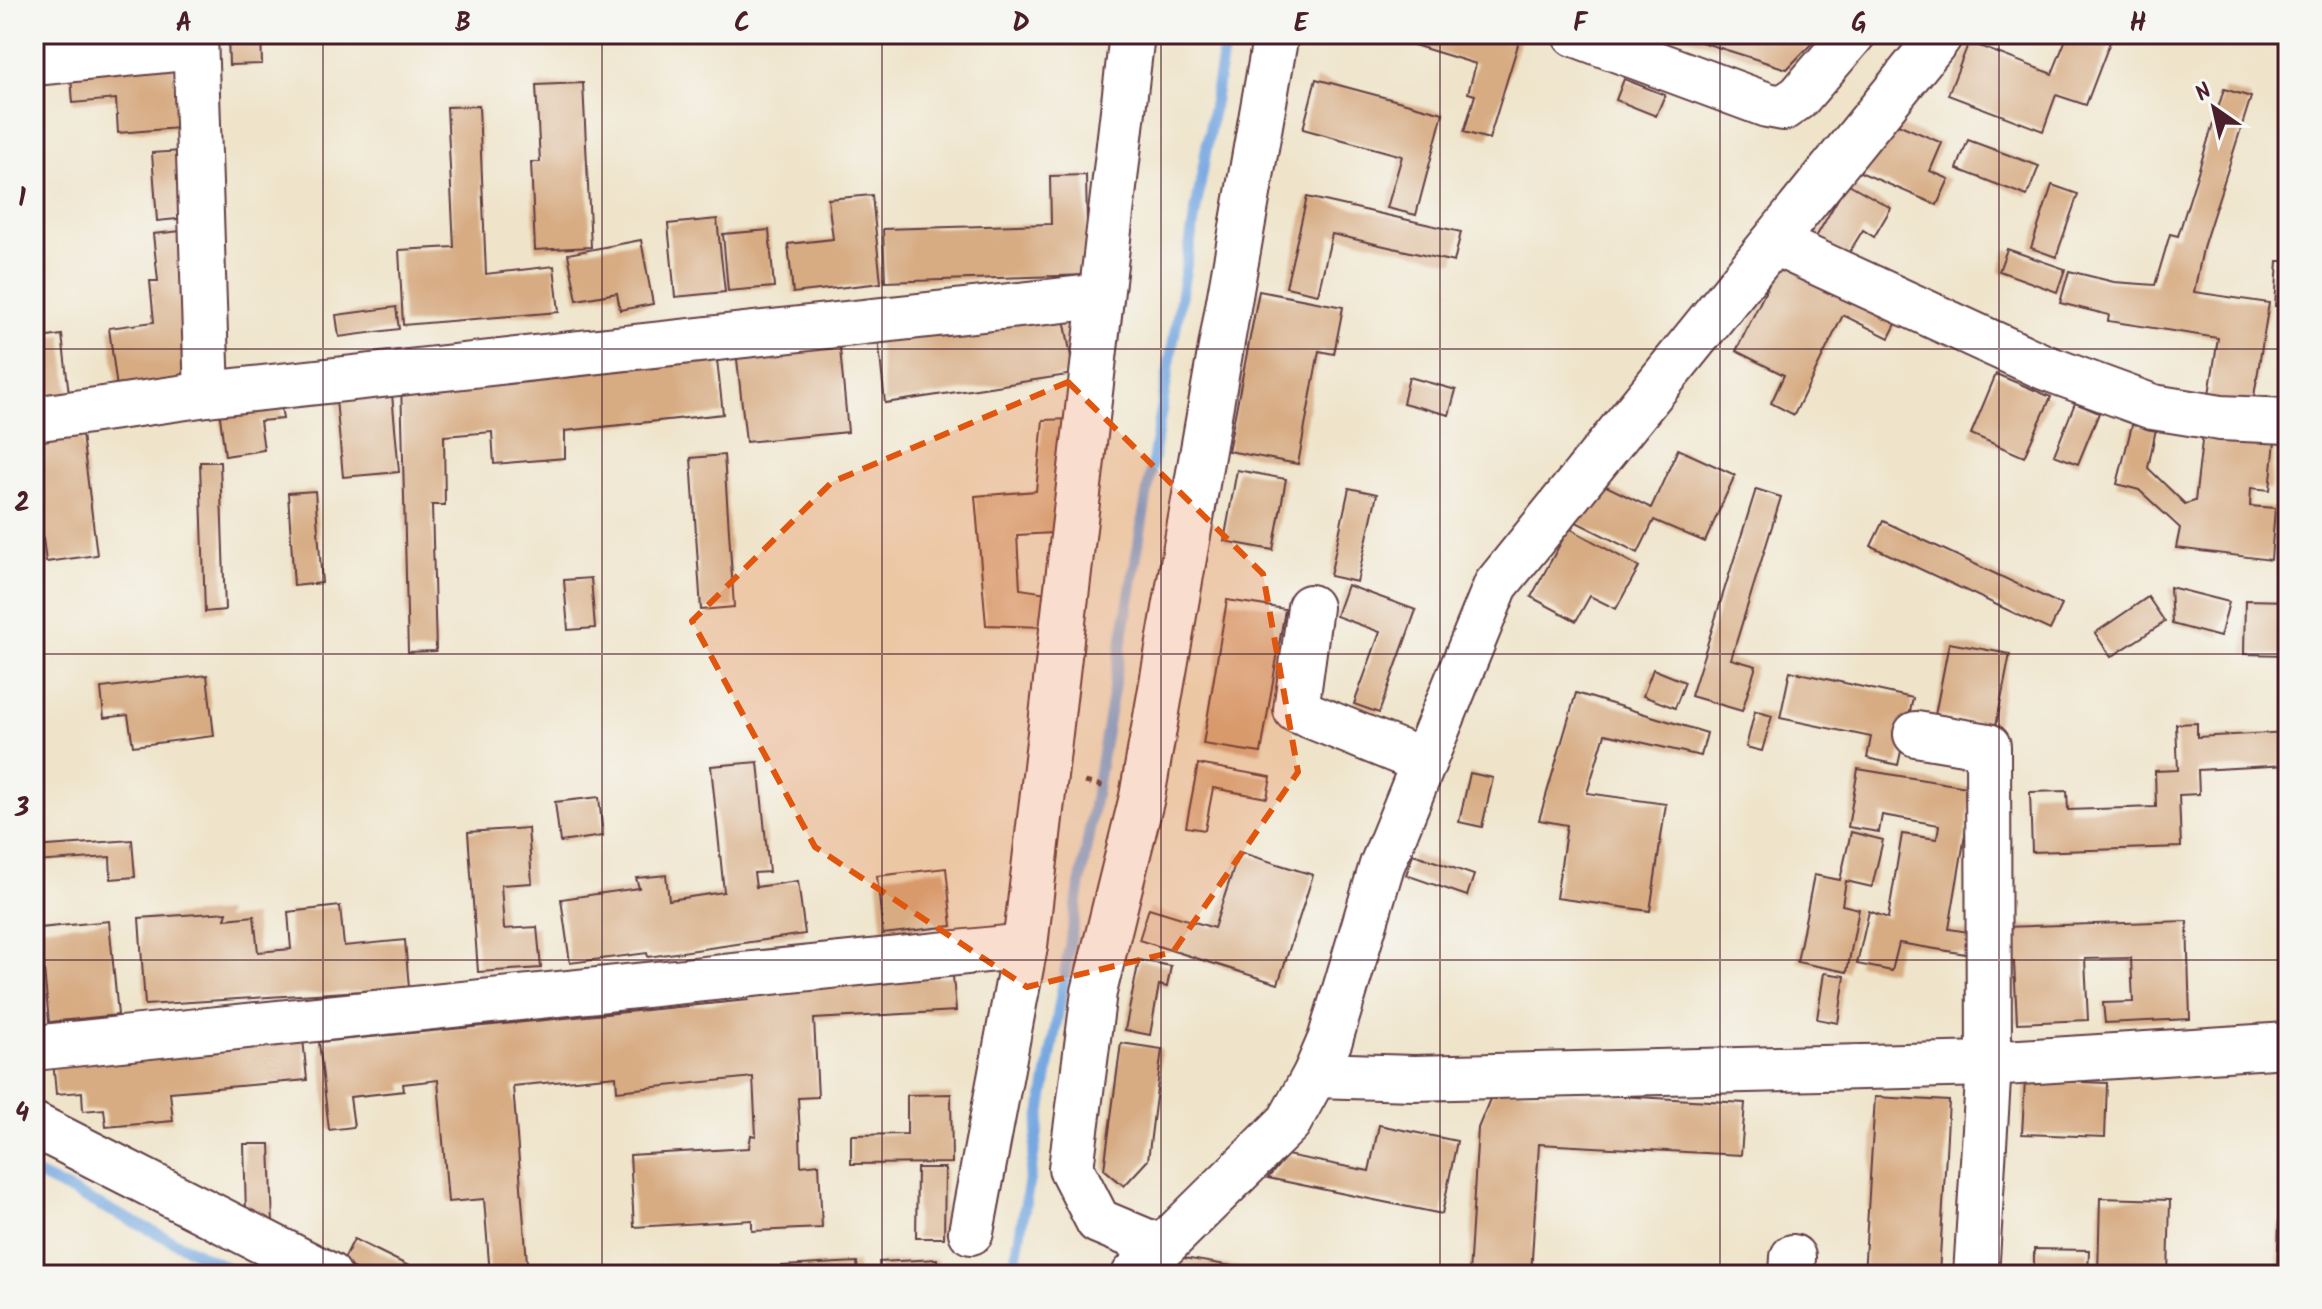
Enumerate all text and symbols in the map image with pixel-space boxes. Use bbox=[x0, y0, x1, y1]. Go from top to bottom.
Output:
text: A bbox=[176, 3, 192, 45]
text: B bbox=[455, 3, 471, 45]
text: C bbox=[734, 3, 750, 45]
text: D bbox=[1012, 3, 1030, 45]
text: E bbox=[1294, 3, 1310, 45]
text: F bbox=[1573, 3, 1589, 45]
text: G bbox=[1851, 3, 1867, 45]
text: H bbox=[2130, 3, 2147, 45]
north arrow bbox=[2174, 68, 2254, 148]
text: N bbox=[2189, 75, 2220, 112]
text: 1 bbox=[18, 178, 26, 220]
text: 2 bbox=[14, 483, 30, 525]
text: 3 bbox=[14, 788, 29, 830]
text: 4 bbox=[15, 1093, 29, 1135]

